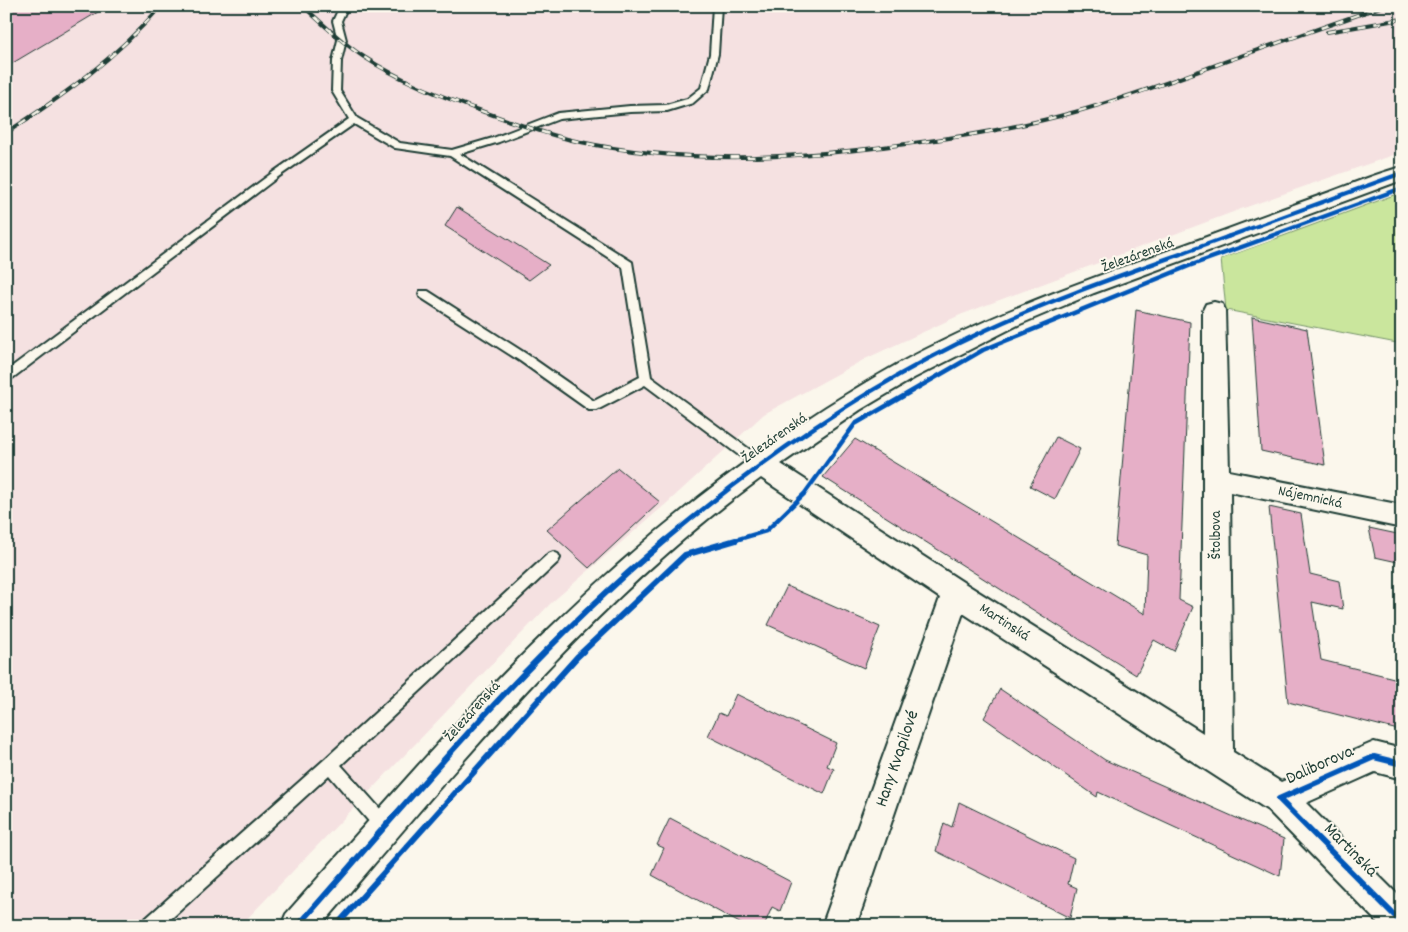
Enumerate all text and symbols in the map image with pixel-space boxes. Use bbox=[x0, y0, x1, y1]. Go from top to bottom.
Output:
street label: Železárenská bbox=[1099, 233, 1178, 279]
street label: Železárenská bbox=[738, 408, 813, 470]
street label: Nájemnická bbox=[1276, 480, 1345, 516]
street label: Štolbova bbox=[1206, 510, 1228, 559]
street label: Martinská bbox=[974, 598, 1034, 648]
street label: Železárenská bbox=[439, 676, 507, 748]
street label: Hany Kvapilové bbox=[870, 707, 926, 811]
street label: Daliborova bbox=[1282, 740, 1358, 792]
street label: Martinská bbox=[1317, 818, 1383, 884]

